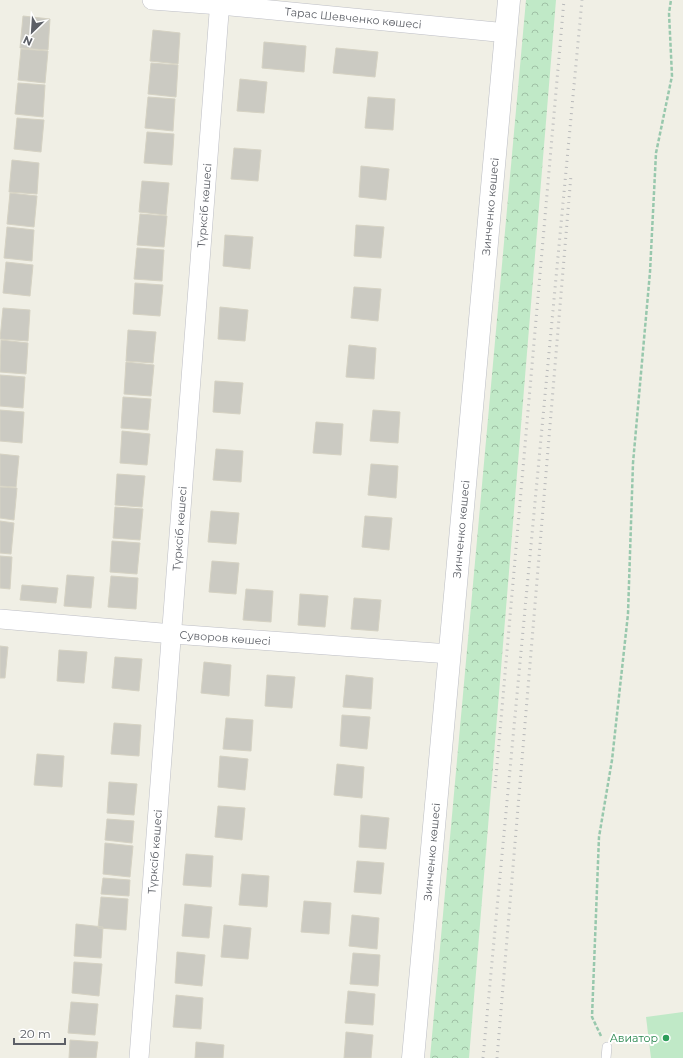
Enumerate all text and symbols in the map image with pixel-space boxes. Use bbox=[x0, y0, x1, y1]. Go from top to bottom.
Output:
street label: Тарас Шевченко көшесі bbox=[284, 4, 422, 32]
north arrow bbox=[12, 12, 52, 52]
text: N bbox=[21, 33, 35, 49]
street label: Зинченко көшесі bbox=[479, 157, 502, 256]
street label: Түрксіб көшесі bbox=[194, 163, 214, 248]
street label: Зинченко көшесі bbox=[450, 480, 472, 579]
street label: Түрксіб көшесі bbox=[169, 486, 190, 571]
street label: Суворов көшесі bbox=[179, 627, 271, 648]
street label: Зинченко көшесі bbox=[420, 802, 443, 901]
street label: Түрксіб көшесі bbox=[145, 809, 165, 894]
scale bar bbox=[14, 1020, 65, 1046]
text: 20 m bbox=[20, 1026, 51, 1041]
place label: Авиатор bbox=[610, 1031, 658, 1045]
marker: Авиатор bbox=[661, 1033, 671, 1043]

